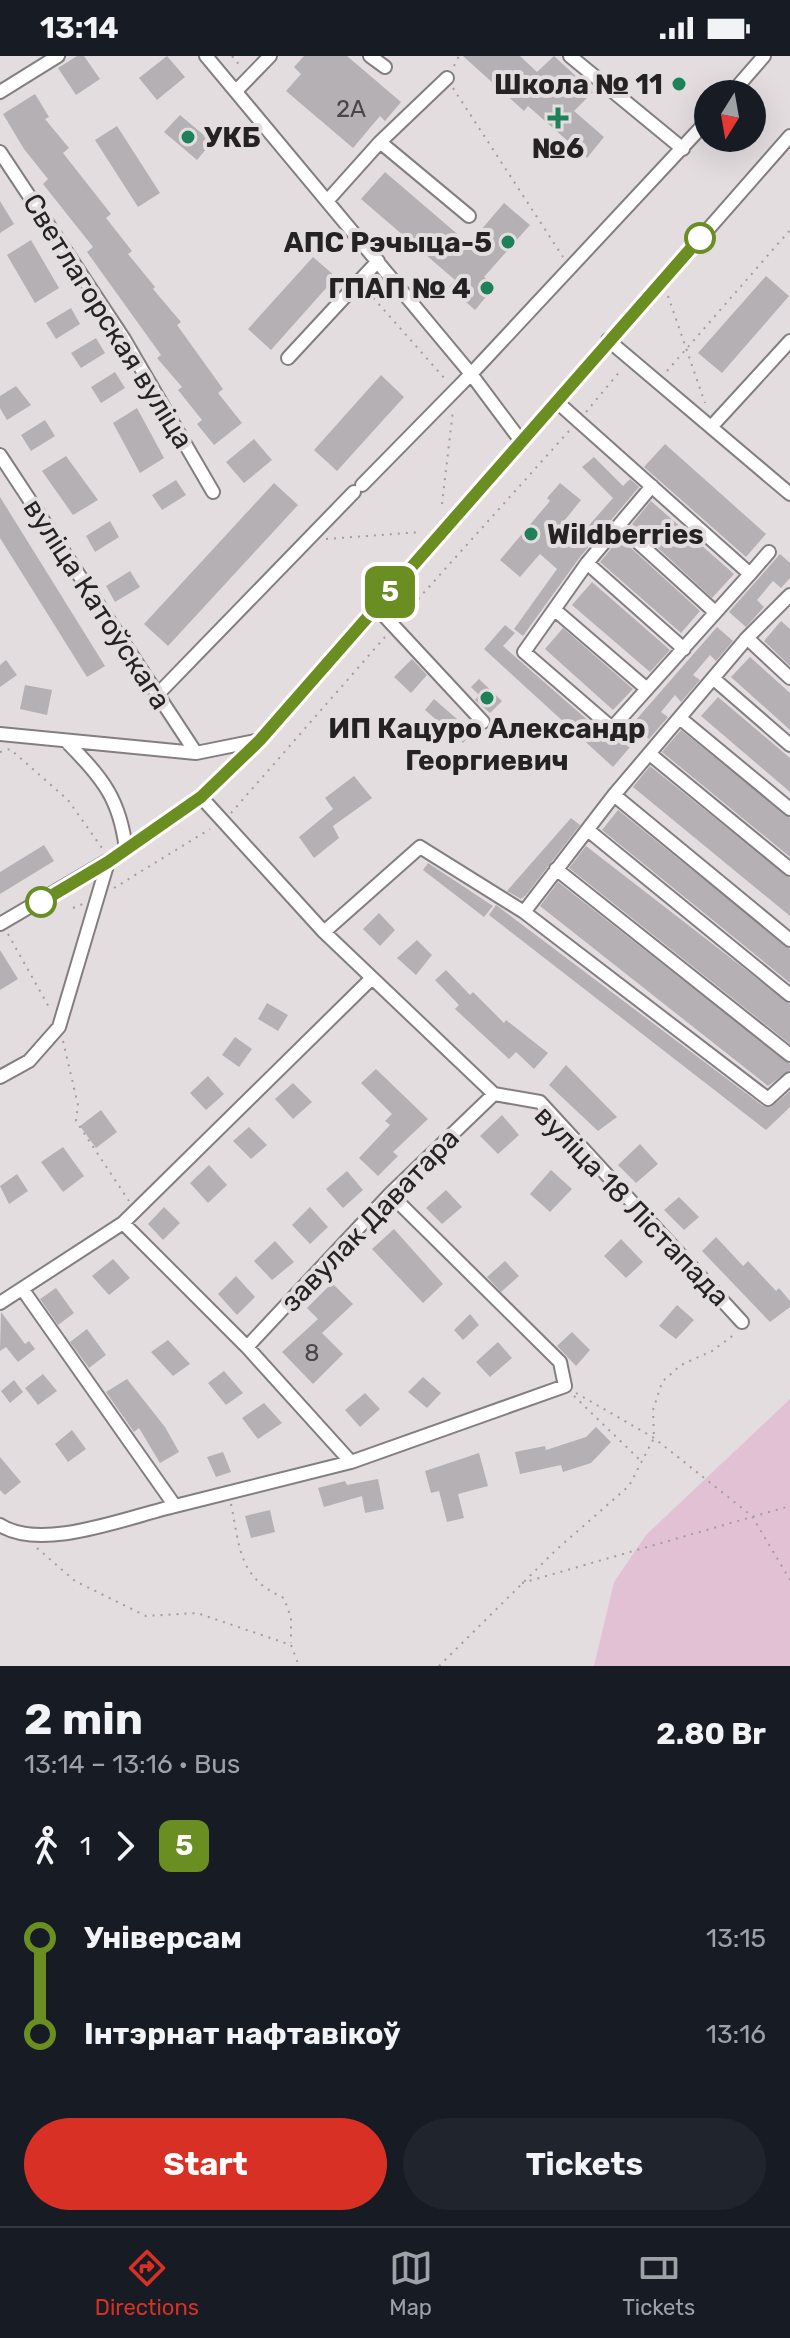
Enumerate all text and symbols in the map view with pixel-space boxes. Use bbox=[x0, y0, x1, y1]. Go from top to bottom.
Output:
text: 13:14 bbox=[40, 10, 119, 46]
place label: Школа № 11 bbox=[494, 68, 663, 101]
marker: Школа № 11 bbox=[670, 75, 688, 93]
north arrow bbox=[694, 80, 766, 152]
map controls bbox=[694, 80, 766, 152]
house number: 2А bbox=[336, 95, 366, 123]
marker: №6 bbox=[549, 109, 567, 127]
place label: УКБ bbox=[204, 121, 261, 154]
marker: УКБ bbox=[179, 128, 197, 146]
place label: №6 bbox=[532, 132, 584, 165]
street label: Светлагорская вуліца bbox=[16, 187, 200, 455]
unlabelled marker bbox=[685, 223, 715, 253]
place label: АПС Рэчыца-5 bbox=[284, 226, 492, 259]
marker: АПС Рэчыца-5 bbox=[499, 233, 517, 251]
place label: ГПАП № 4 bbox=[328, 272, 471, 305]
marker: ГПАП № 4 bbox=[478, 279, 496, 297]
street label: вуліца Катоўскага bbox=[17, 493, 177, 715]
place label: Wildberries bbox=[547, 518, 704, 551]
marker: Wildberries bbox=[522, 525, 540, 543]
line badge: 5 bbox=[364, 566, 416, 618]
text: 5 bbox=[381, 575, 399, 608]
marker: ИП Кацуро Александр Георгиевич bbox=[478, 689, 496, 707]
place label: ИП Кацуро Александр Георгиевич bbox=[328, 712, 646, 777]
unlabelled marker bbox=[26, 887, 56, 917]
street label: вуліца 18 Лістапада bbox=[528, 1099, 736, 1313]
street label: завулак Даватара bbox=[274, 1122, 466, 1318]
house number: 8 bbox=[304, 1339, 320, 1367]
text: 2 min bbox=[24, 1693, 143, 1745]
text: 2.80 Br bbox=[656, 1716, 766, 1752]
text: 13:14 – 13:16 · Bus bbox=[24, 1749, 240, 1780]
icon: walk bbox=[24, 1824, 68, 1868]
icon: forward bbox=[103, 1824, 147, 1868]
text: 5 bbox=[175, 1829, 193, 1862]
text: 1 bbox=[80, 1831, 91, 1862]
text: Універсам bbox=[84, 1920, 242, 1956]
text: 13:15 bbox=[706, 1923, 766, 1954]
text: Інтэрнат нафтавікоў bbox=[84, 2016, 401, 2052]
text: 13:16 bbox=[706, 2019, 766, 2050]
button: Start bbox=[24, 2118, 387, 2210]
button: Tickets bbox=[403, 2118, 766, 2210]
tab: Directions bbox=[95, 2246, 199, 2321]
tab: Map bbox=[389, 2246, 433, 2321]
tab: Tickets bbox=[622, 2246, 695, 2321]

